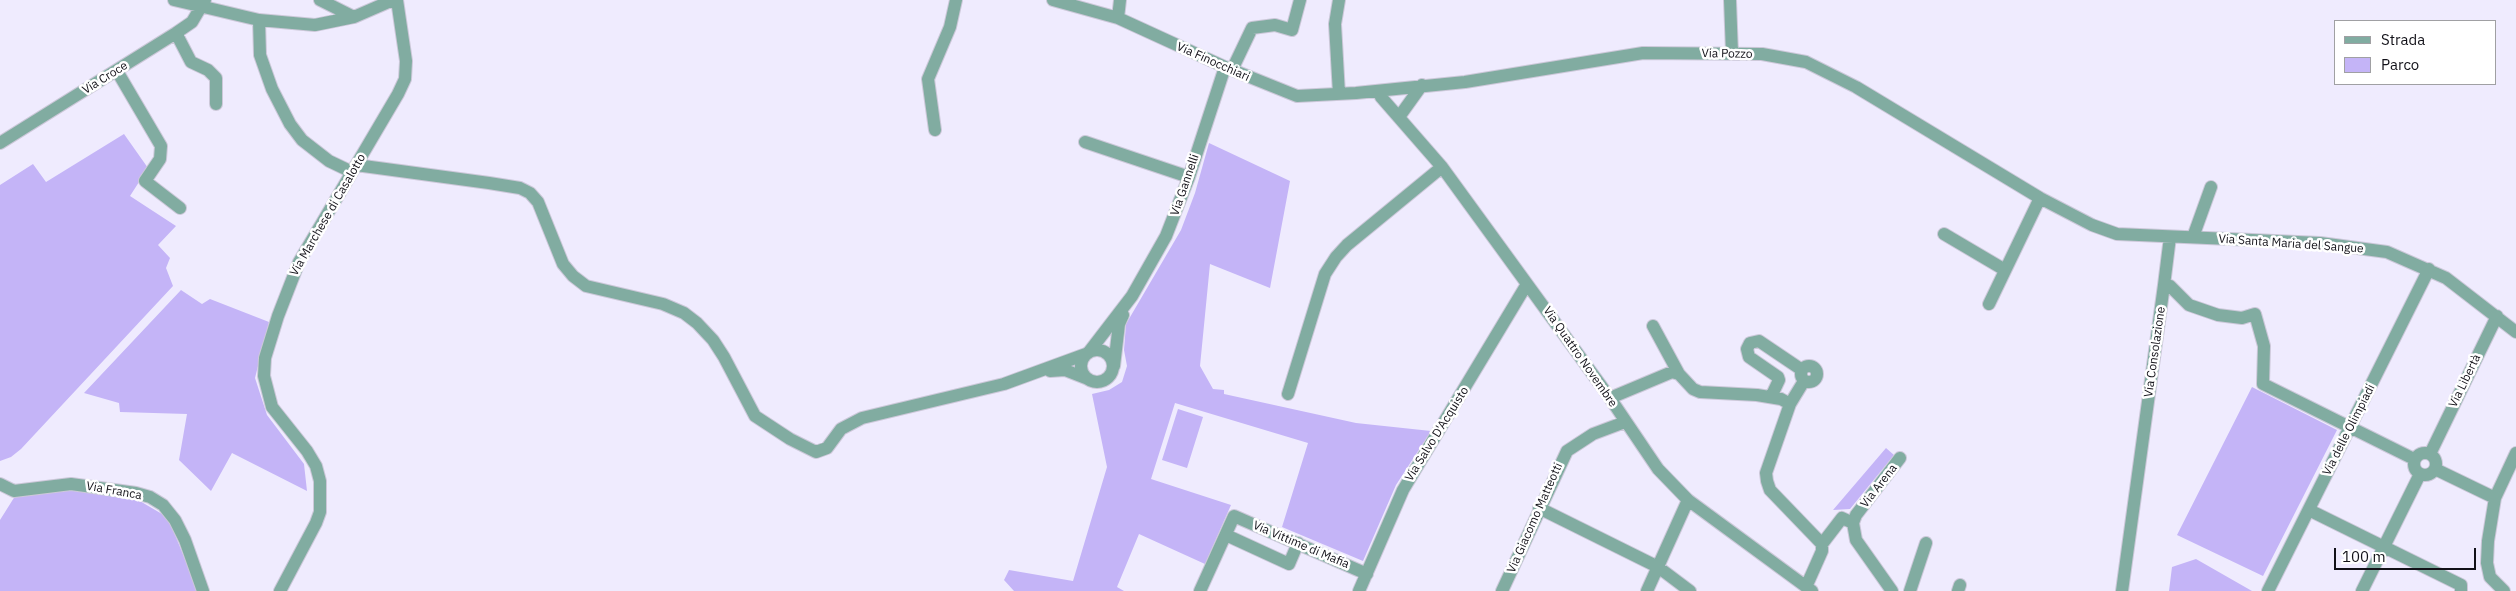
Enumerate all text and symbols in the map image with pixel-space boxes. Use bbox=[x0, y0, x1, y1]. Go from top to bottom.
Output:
legend bbox=[2334, 20, 2496, 85]
text: Strada bbox=[2381, 30, 2425, 49]
street label: Via Finocchiari bbox=[1174, 39, 1252, 85]
street label: Via Pozzo bbox=[1701, 46, 1753, 62]
text: Parco bbox=[2381, 55, 2419, 74]
street label: Via Croce bbox=[80, 58, 130, 98]
street label: Via Marchese di Casalotto bbox=[287, 151, 369, 279]
street label: Via Gannelli bbox=[1168, 152, 1202, 218]
street label: Via Santa Maria del Sangue bbox=[2218, 232, 2364, 256]
street label: Via Quattro Novembre bbox=[1540, 304, 1620, 410]
street label: Via Consolazione bbox=[2142, 306, 2168, 398]
street label: Via Libertà bbox=[2446, 352, 2484, 410]
street label: Via delle Olimpiadi bbox=[2320, 382, 2378, 478]
street label: Via Salvo D'Acquisto bbox=[1402, 384, 1472, 484]
street label: Via Giacomo Matteotti bbox=[1504, 461, 1566, 575]
street label: Via Arena bbox=[1858, 461, 1900, 511]
street label: Via Franca bbox=[85, 479, 143, 503]
street label: Via Vittime di Mafia bbox=[1251, 518, 1351, 572]
scale bar bbox=[2336, 538, 2478, 570]
text: 100 m bbox=[2342, 547, 2386, 566]

